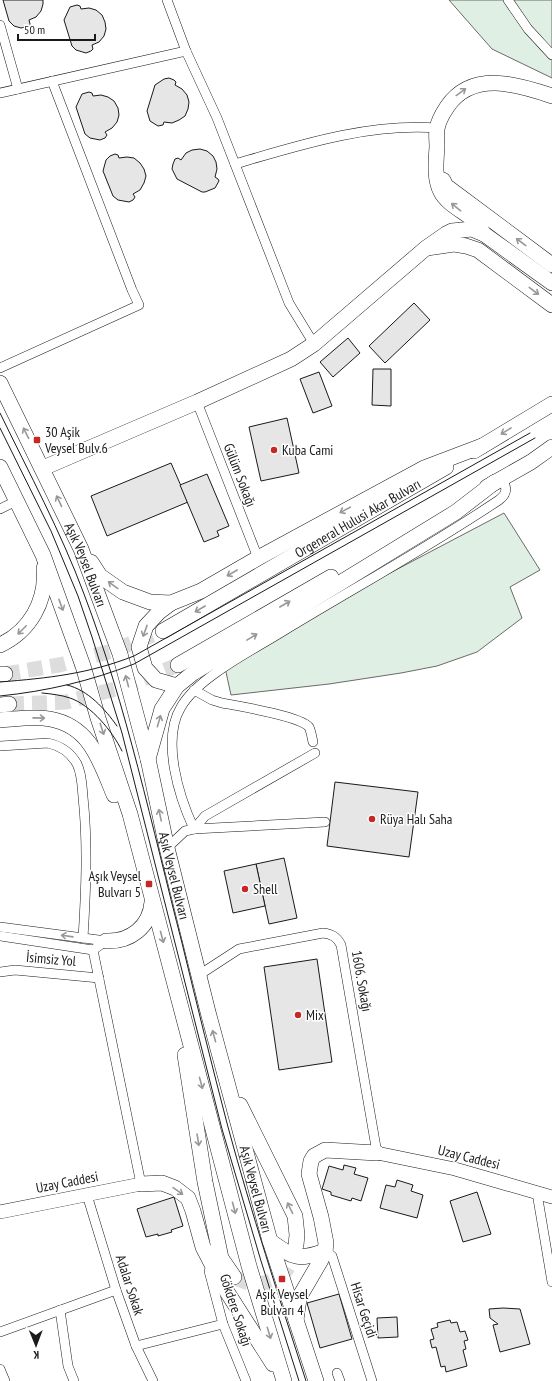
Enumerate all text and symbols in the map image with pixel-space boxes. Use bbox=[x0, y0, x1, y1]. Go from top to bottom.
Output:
scale bar bbox=[18, 16, 95, 42]
text: 50 m bbox=[24, 22, 45, 37]
one-way arrow bbox=[455, 88, 466, 96]
one-way arrow bbox=[451, 202, 462, 211]
one-way arrow bbox=[515, 238, 526, 246]
one-way arrow bbox=[528, 287, 539, 295]
place label: 30 Aşik Veysel Bulv.6 bbox=[44, 423, 108, 457]
one-way arrow bbox=[21, 428, 29, 440]
one-way arrow bbox=[500, 428, 512, 436]
marker: 30 Aşik Veysel Bulv.6 bbox=[32, 435, 42, 445]
street label: Gülüm Sokağı bbox=[220, 441, 260, 509]
place label: Kuba Cami bbox=[282, 441, 333, 459]
marker: Kuba Cami bbox=[269, 445, 279, 455]
street label: Orgeneral Hulusi Akar Bulvarı bbox=[291, 475, 424, 562]
one-way arrow bbox=[55, 496, 62, 508]
one-way arrow bbox=[340, 507, 352, 515]
street label: Aşık Veysel Bulvarı bbox=[60, 520, 111, 609]
one-way arrow bbox=[226, 569, 238, 577]
one-way arrow bbox=[108, 581, 119, 589]
one-way arrow bbox=[57, 599, 65, 611]
one-way arrow bbox=[279, 599, 291, 607]
one-way arrow bbox=[194, 606, 206, 614]
one-way arrow bbox=[17, 625, 27, 635]
one-way arrow bbox=[140, 625, 148, 637]
one-way arrow bbox=[246, 633, 257, 641]
one-way arrow bbox=[123, 674, 130, 687]
one-way arrow bbox=[32, 714, 45, 722]
one-way arrow bbox=[156, 715, 163, 728]
one-way arrow bbox=[99, 722, 106, 735]
one-way arrow bbox=[156, 809, 164, 822]
place label: Rüya Halı Saha bbox=[380, 810, 452, 828]
marker: Rüya Halı Saha bbox=[367, 814, 377, 824]
street label: Aşık Veysel Bulvarı bbox=[155, 830, 194, 921]
place label: Aşık Veysel Bulvarı 5 bbox=[89, 867, 142, 901]
marker: Aşık Veysel Bulvarı 5 bbox=[144, 879, 154, 889]
place label: Shell bbox=[253, 880, 278, 898]
marker: Shell bbox=[240, 884, 250, 894]
one-way arrow bbox=[159, 930, 166, 943]
one-way arrow bbox=[61, 932, 74, 940]
street label: İsimsiz Yol bbox=[25, 948, 77, 970]
street label: 1606. Sokağı bbox=[348, 949, 376, 1013]
place label: Mix bbox=[306, 1006, 324, 1024]
marker: Mix bbox=[293, 1010, 303, 1020]
one-way arrow bbox=[210, 1030, 218, 1043]
one-way arrow bbox=[198, 1076, 205, 1089]
one-way arrow bbox=[194, 1133, 202, 1146]
street label: Uzay Caddesi bbox=[436, 1141, 502, 1173]
street label: Aşık Veysel Bulvarı bbox=[236, 1144, 276, 1235]
street label: Uzay Caddesi bbox=[34, 1167, 100, 1197]
one-way arrow bbox=[172, 1187, 183, 1195]
one-way arrow bbox=[230, 1202, 238, 1215]
one-way arrow bbox=[286, 1202, 293, 1214]
street label: Adalar Sokak bbox=[112, 1253, 148, 1318]
street label: Gökdere Sokağı bbox=[216, 1272, 256, 1348]
marker: Aşık Veysel Bulvarı 4 bbox=[277, 1274, 287, 1284]
street label: Hisar Geçidi bbox=[347, 1280, 381, 1340]
place label: Aşık Veysel Bulvarı 4 bbox=[256, 1285, 309, 1319]
north arrow bbox=[16, 1325, 56, 1365]
one-way arrow bbox=[266, 1327, 273, 1340]
text: K bbox=[33, 1348, 39, 1362]

